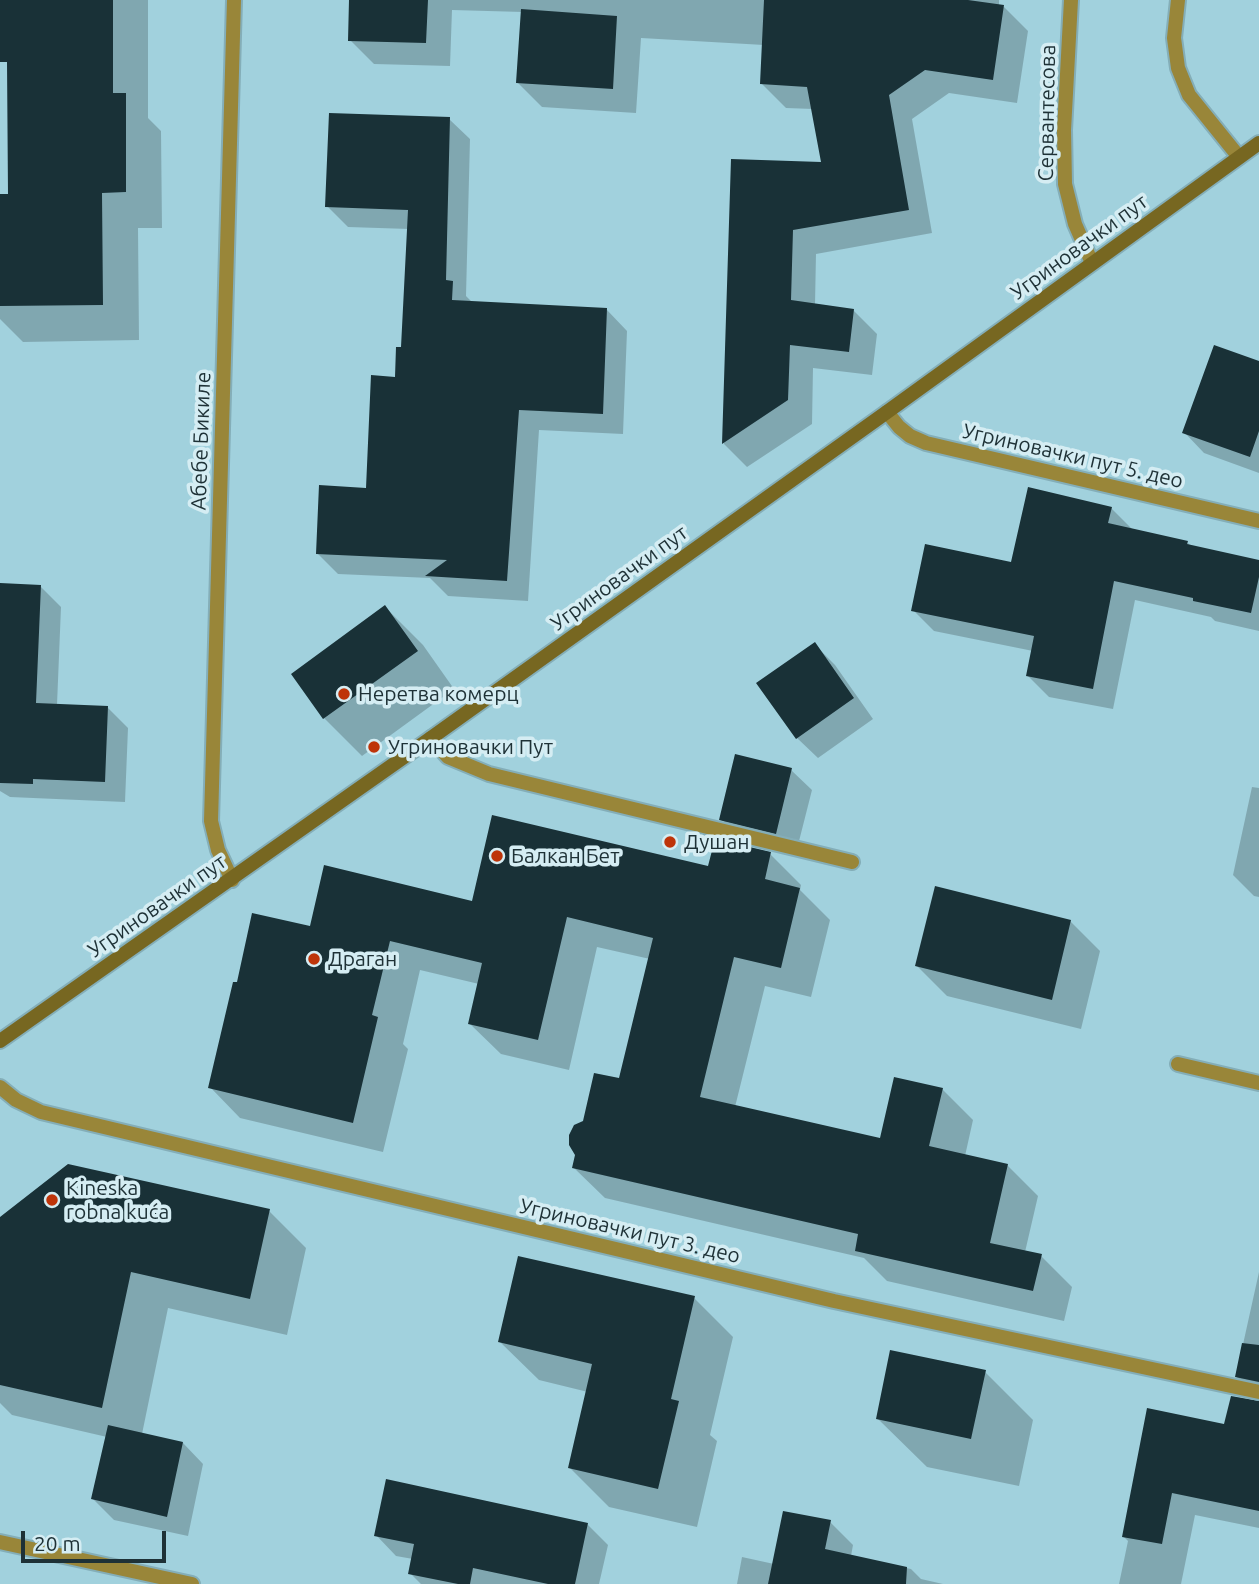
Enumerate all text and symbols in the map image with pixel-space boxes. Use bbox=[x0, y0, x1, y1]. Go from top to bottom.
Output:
street label: Сервантесова bbox=[1033, 44, 1061, 182]
street label: Угриновачки пут bbox=[1006, 189, 1152, 305]
street label: Абебе Бикиле bbox=[186, 371, 216, 511]
street label: Угриновачки пут 5. део bbox=[960, 418, 1186, 494]
street label: Угриновачки пут bbox=[546, 520, 692, 636]
place label: Неретва комерц bbox=[358, 681, 519, 707]
marker: Неретва комерц bbox=[336, 686, 352, 702]
place label: Угриновачки Пут bbox=[388, 734, 553, 760]
marker: Угриновачки Пут bbox=[366, 739, 382, 755]
place label: Душан bbox=[684, 829, 749, 855]
marker: Душан bbox=[662, 834, 678, 850]
place label: Балкан Бет bbox=[511, 843, 620, 869]
marker: Балкан Бет bbox=[489, 848, 505, 864]
street label: Угриновачки пут bbox=[83, 849, 231, 963]
place label: Драган bbox=[328, 946, 397, 972]
marker: Драган bbox=[306, 951, 322, 967]
place label: Kineska robna kuća bbox=[66, 1175, 169, 1225]
marker: Kineska robna kuća bbox=[44, 1192, 60, 1208]
street label: Угриновачки пут 3. део bbox=[517, 1193, 743, 1269]
scale bar bbox=[24, 1518, 170, 1562]
text: 20 m bbox=[34, 1531, 81, 1555]

